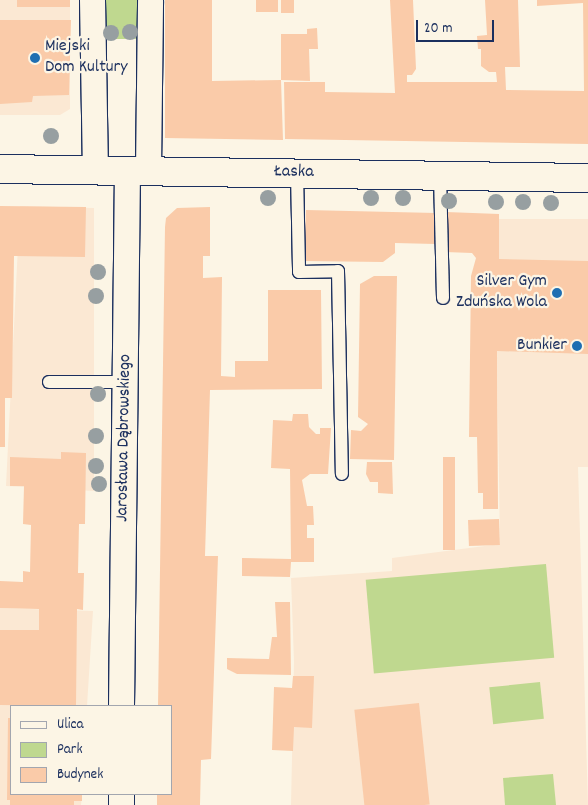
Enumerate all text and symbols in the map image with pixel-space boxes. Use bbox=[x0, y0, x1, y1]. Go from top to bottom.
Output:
scale bar bbox=[418, 10, 496, 42]
text: 20 m bbox=[424, 18, 452, 40]
place label: Miejski Dom Kultury bbox=[45, 37, 128, 80]
marker: Miejski Dom Kultury bbox=[29, 52, 41, 64]
street label: Łaska bbox=[274, 162, 314, 184]
place label: Silver Gym Zduńska Wola bbox=[456, 272, 547, 314]
marker: Silver Gym Zduńska Wola bbox=[551, 287, 563, 299]
place label: Bunkier bbox=[517, 335, 567, 357]
marker: Bunkier bbox=[571, 340, 583, 352]
street label: Jarosława Dąbrowskiego bbox=[113, 354, 137, 522]
legend bbox=[10, 705, 172, 795]
text: Ulica bbox=[57, 714, 84, 736]
text: Park bbox=[57, 739, 83, 761]
text: Budynek bbox=[57, 764, 103, 786]

